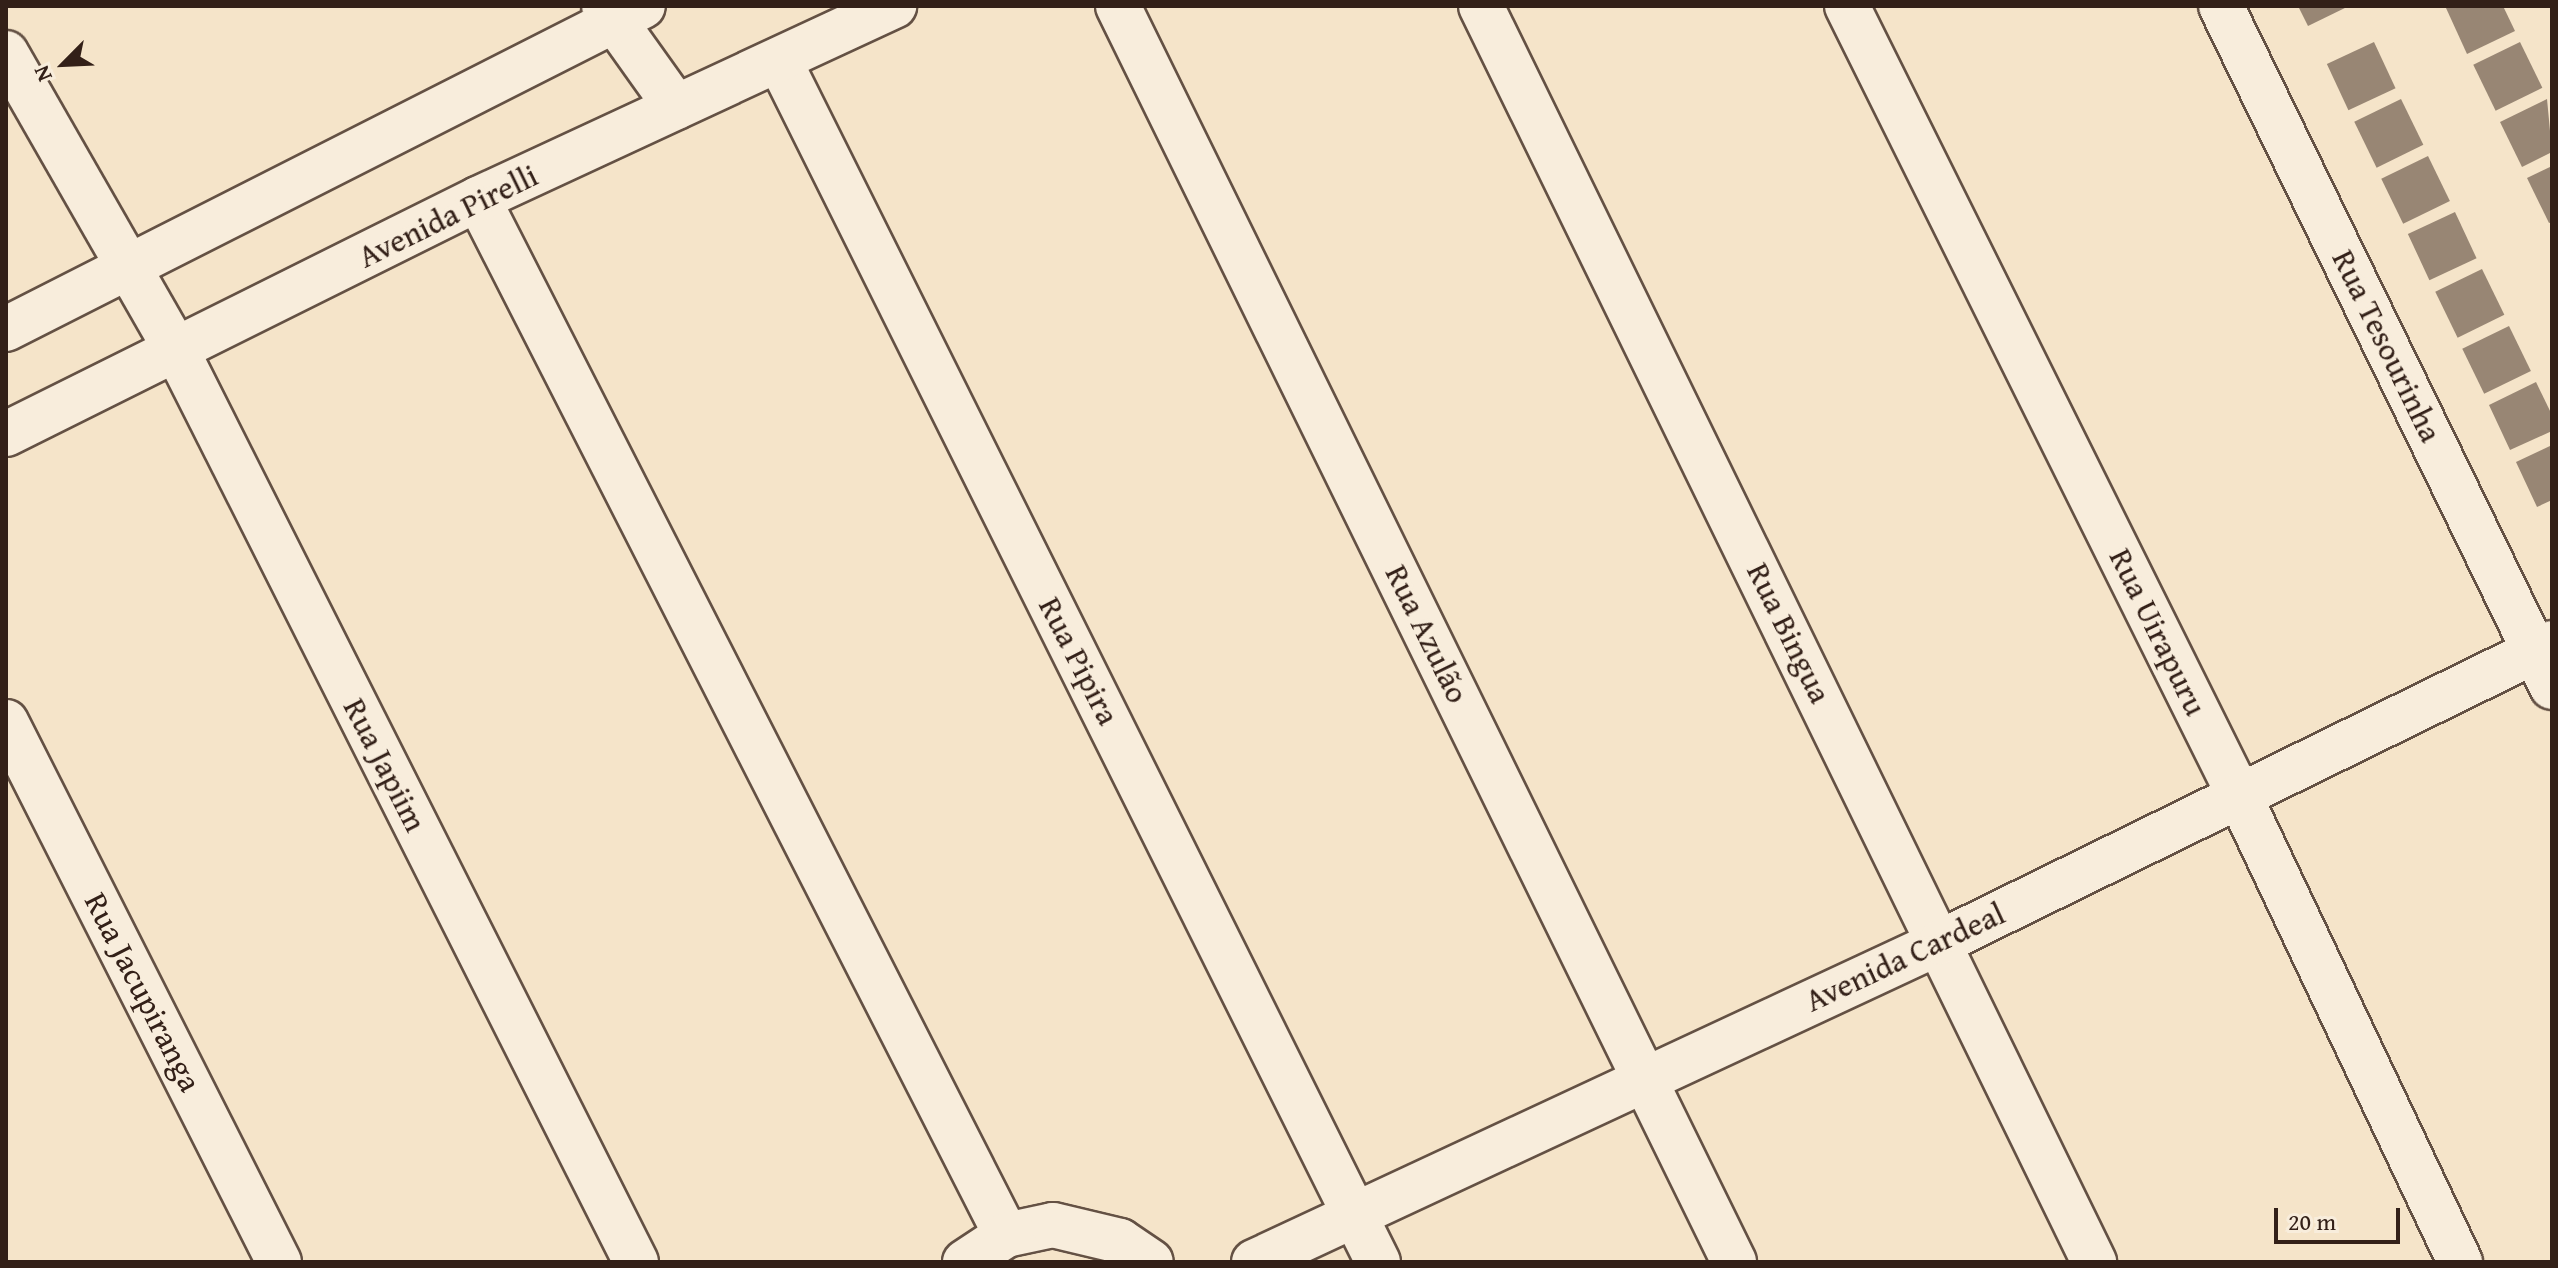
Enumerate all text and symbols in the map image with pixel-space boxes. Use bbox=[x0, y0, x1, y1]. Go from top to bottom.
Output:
north arrow bbox=[24, 24, 104, 104]
text: N bbox=[24, 61, 60, 87]
street label: Avenida Pirelli bbox=[352, 156, 544, 276]
street label: Rua Tesourinha bbox=[2324, 244, 2450, 448]
street label: Rua Uirapuru bbox=[2101, 542, 2215, 722]
street label: Rua Bingua bbox=[1739, 557, 1839, 709]
street label: Rua Azulão bbox=[1377, 559, 1477, 709]
street label: Rua Pipira bbox=[1030, 591, 1128, 731]
street label: Rua Japiim bbox=[335, 692, 435, 838]
street label: Rua Jacupiranga bbox=[76, 886, 210, 1098]
street label: Avenida Cardeal bbox=[1799, 894, 2011, 1020]
scale bar bbox=[2278, 1192, 2404, 1242]
text: 20 m bbox=[2288, 1204, 2336, 1239]

